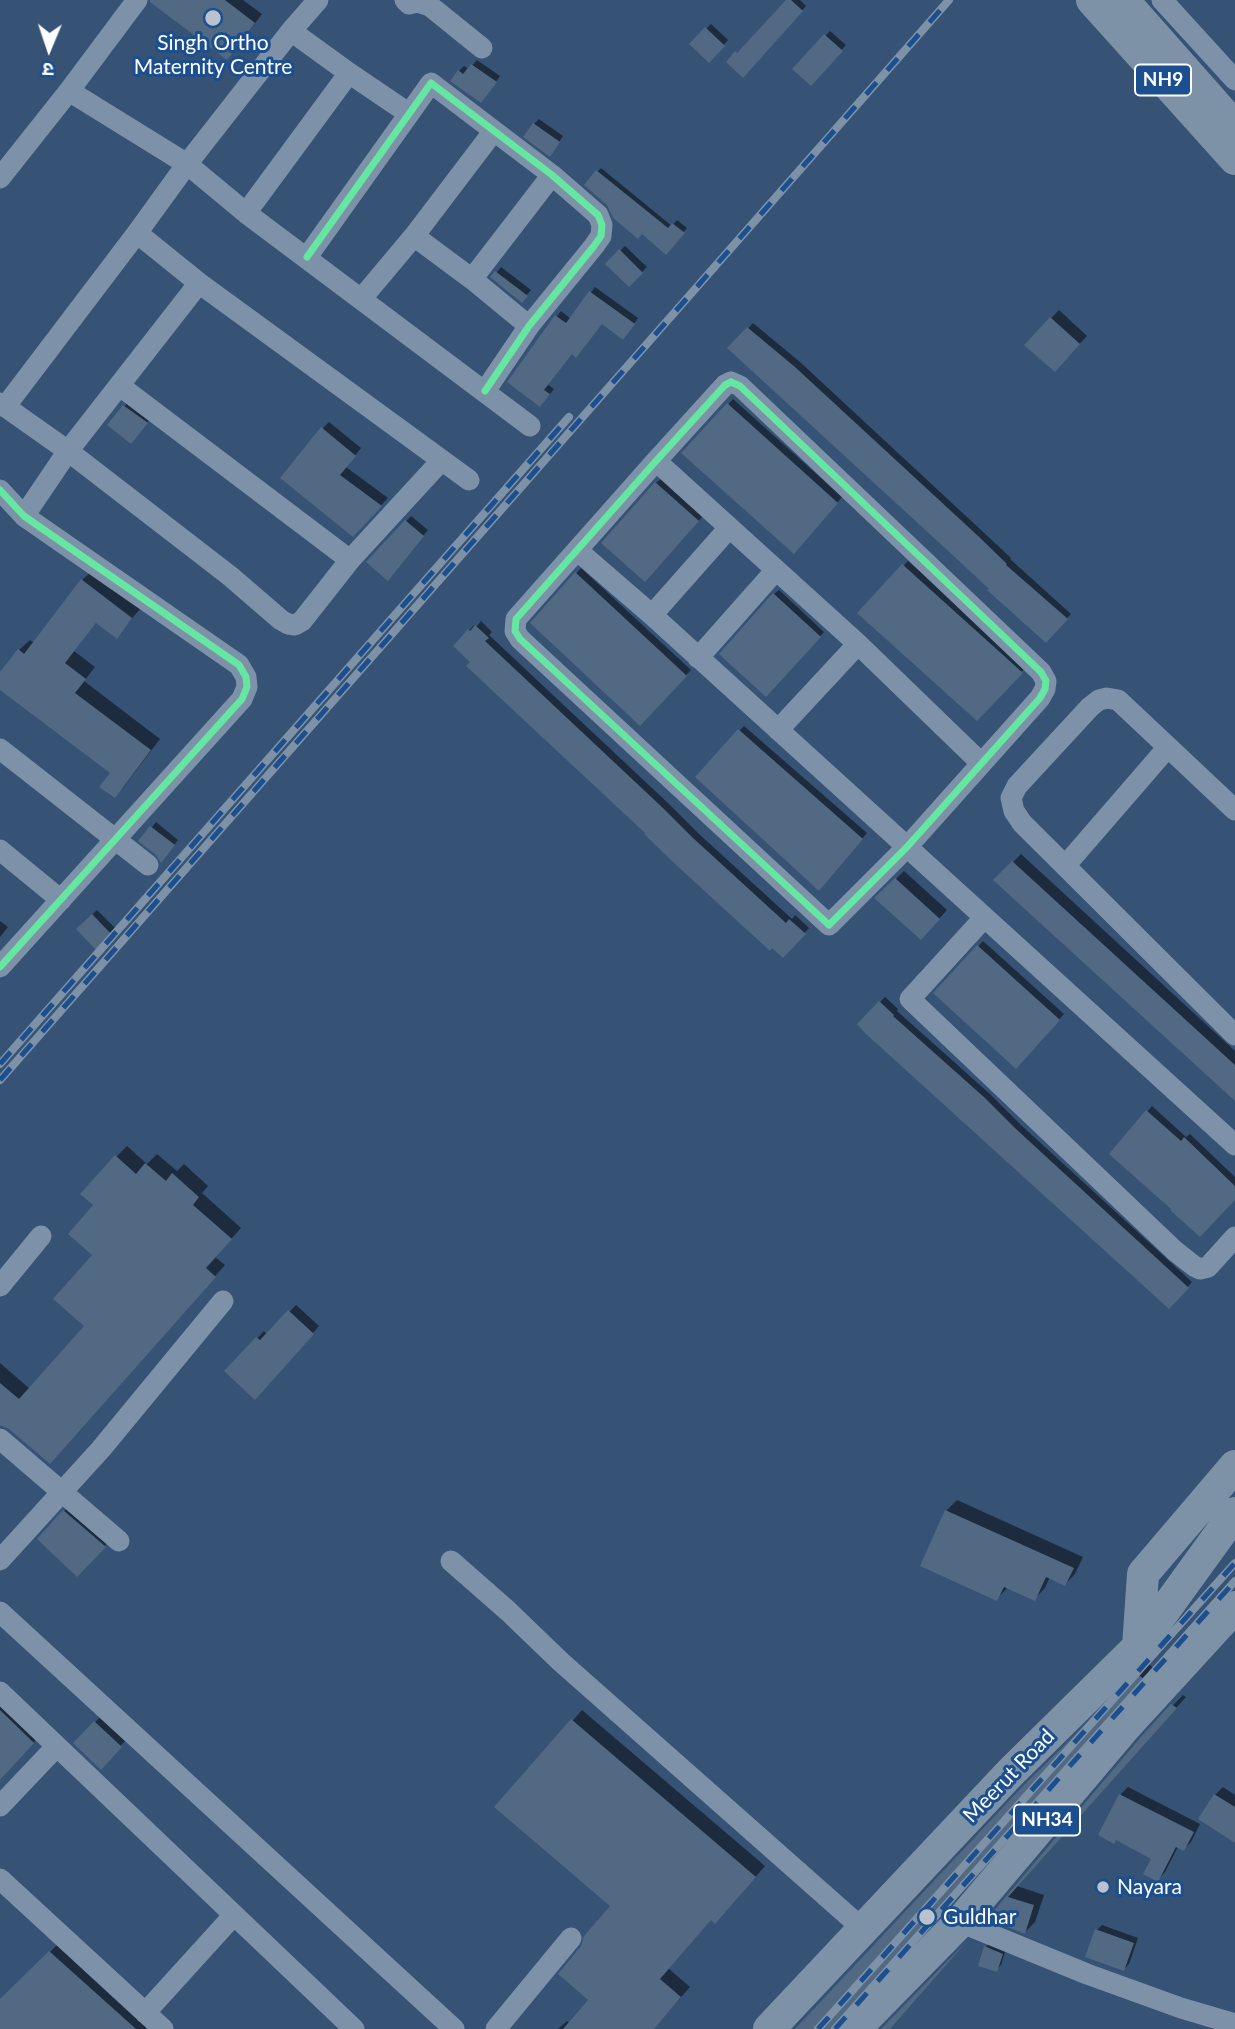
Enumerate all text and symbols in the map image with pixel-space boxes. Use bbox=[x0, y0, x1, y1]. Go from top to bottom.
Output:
marker: Singh Ortho Maternity Centre bbox=[203, 8, 223, 28]
north arrow bbox=[14, 14, 84, 84]
place label: Singh Ortho Maternity Centre bbox=[134, 30, 292, 80]
text: उ bbox=[42, 59, 54, 82]
road number: NH9 bbox=[1135, 64, 1191, 96]
street label: Meerut Road bbox=[958, 1724, 1060, 1828]
road number: NH34 bbox=[1014, 1804, 1080, 1836]
place label: Nayara bbox=[1117, 1874, 1182, 1900]
marker: Nayara bbox=[1095, 1879, 1111, 1895]
place label: Guldhar bbox=[943, 1904, 1016, 1930]
marker: Guldhar bbox=[917, 1907, 937, 1927]

